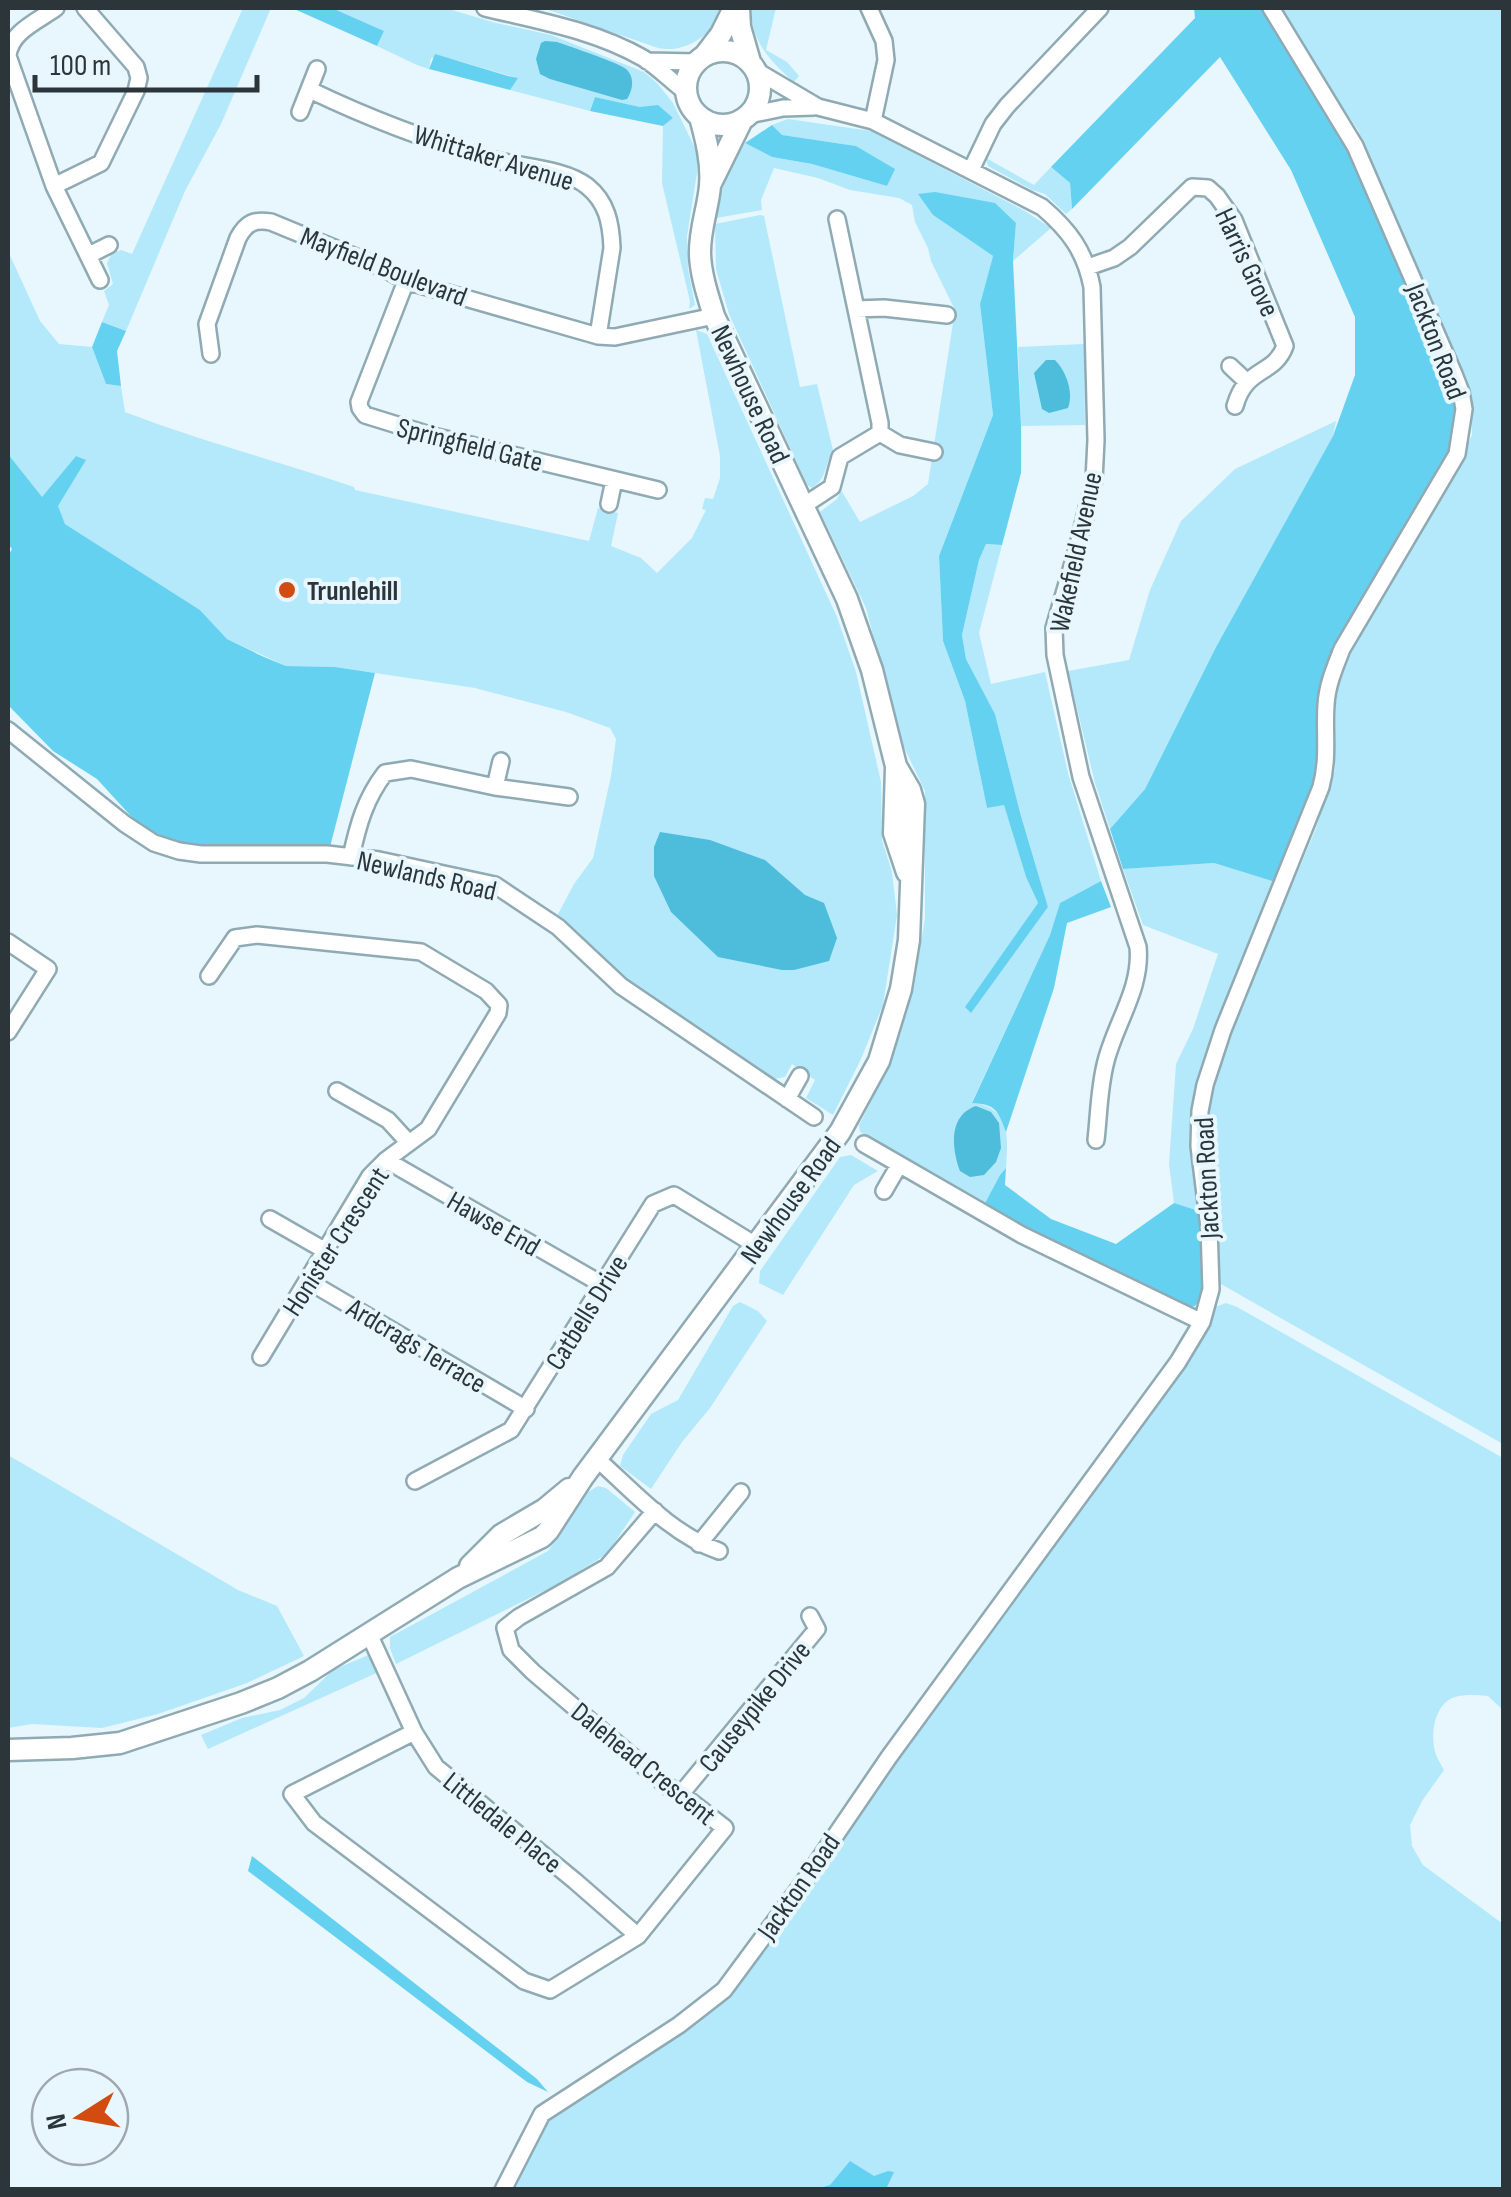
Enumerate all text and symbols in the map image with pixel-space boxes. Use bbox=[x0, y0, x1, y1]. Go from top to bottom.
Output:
scale bar bbox=[35, 30, 258, 92]
text: 100 m bbox=[50, 48, 111, 84]
street label: Whittaker Avenue bbox=[410, 118, 578, 198]
street label: Harris Grove bbox=[1207, 203, 1286, 322]
street label: Mayfield Boulevard bbox=[296, 221, 471, 314]
street label: Jackton Road bbox=[1398, 278, 1473, 404]
street label: Newhouse Road bbox=[703, 320, 796, 469]
street label: Springfield Gate bbox=[393, 411, 546, 479]
street label: Wakefield Avenue bbox=[1043, 469, 1110, 635]
place label: Trunlehill bbox=[307, 575, 398, 608]
marker: Trunlehill bbox=[276, 579, 298, 601]
street label: Newlands Road bbox=[354, 844, 500, 909]
street label: Jackton Road bbox=[1188, 1116, 1227, 1240]
street label: Newhouse Road bbox=[734, 1131, 848, 1271]
street label: Honister Crescent bbox=[276, 1161, 397, 1322]
street label: Hawse End bbox=[441, 1185, 545, 1264]
street label: Catbells Drive bbox=[539, 1249, 635, 1376]
street label: Ardcrags Terrace bbox=[340, 1291, 492, 1401]
street label: Causeypike Drive bbox=[692, 1635, 818, 1779]
street label: Dalehead Crescent bbox=[564, 1696, 722, 1832]
street label: Littledale Place bbox=[436, 1765, 568, 1881]
street label: Jackton Road bbox=[750, 1828, 848, 1947]
north arrow bbox=[30, 2067, 130, 2167]
text: N bbox=[39, 2111, 75, 2132]

